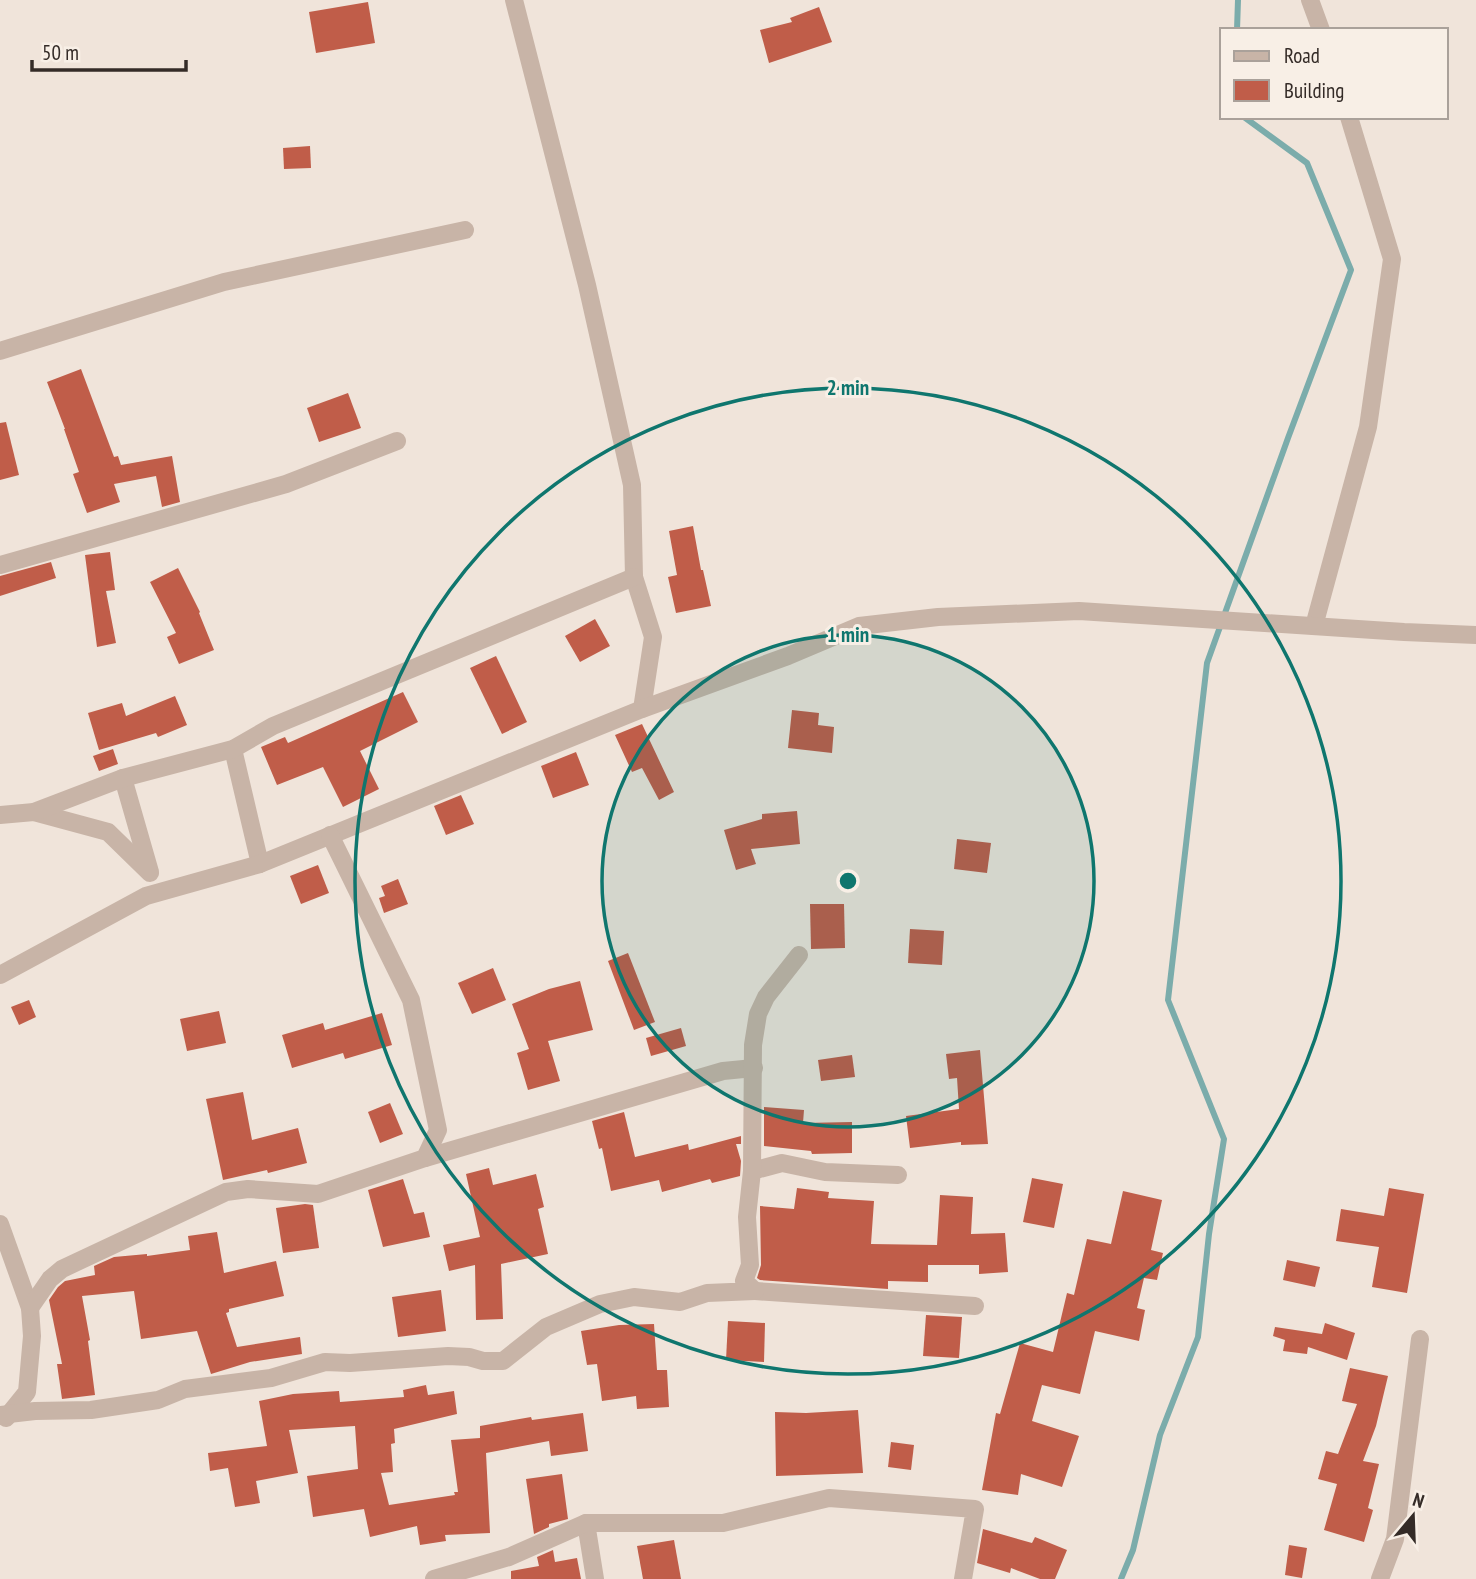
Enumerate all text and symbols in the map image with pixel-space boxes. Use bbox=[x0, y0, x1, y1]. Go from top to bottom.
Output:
scale bar bbox=[32, 28, 186, 72]
legend bbox=[1220, 28, 1448, 119]
text: 50 m bbox=[42, 39, 79, 66]
text: Road bbox=[1284, 42, 1320, 69]
text: Building bbox=[1284, 77, 1344, 104]
text: 2 min bbox=[827, 374, 869, 401]
text: 1 min bbox=[827, 621, 869, 648]
centre of rings bbox=[836, 869, 860, 893]
north arrow bbox=[1378, 1481, 1448, 1551]
text: N bbox=[1410, 1487, 1427, 1513]

